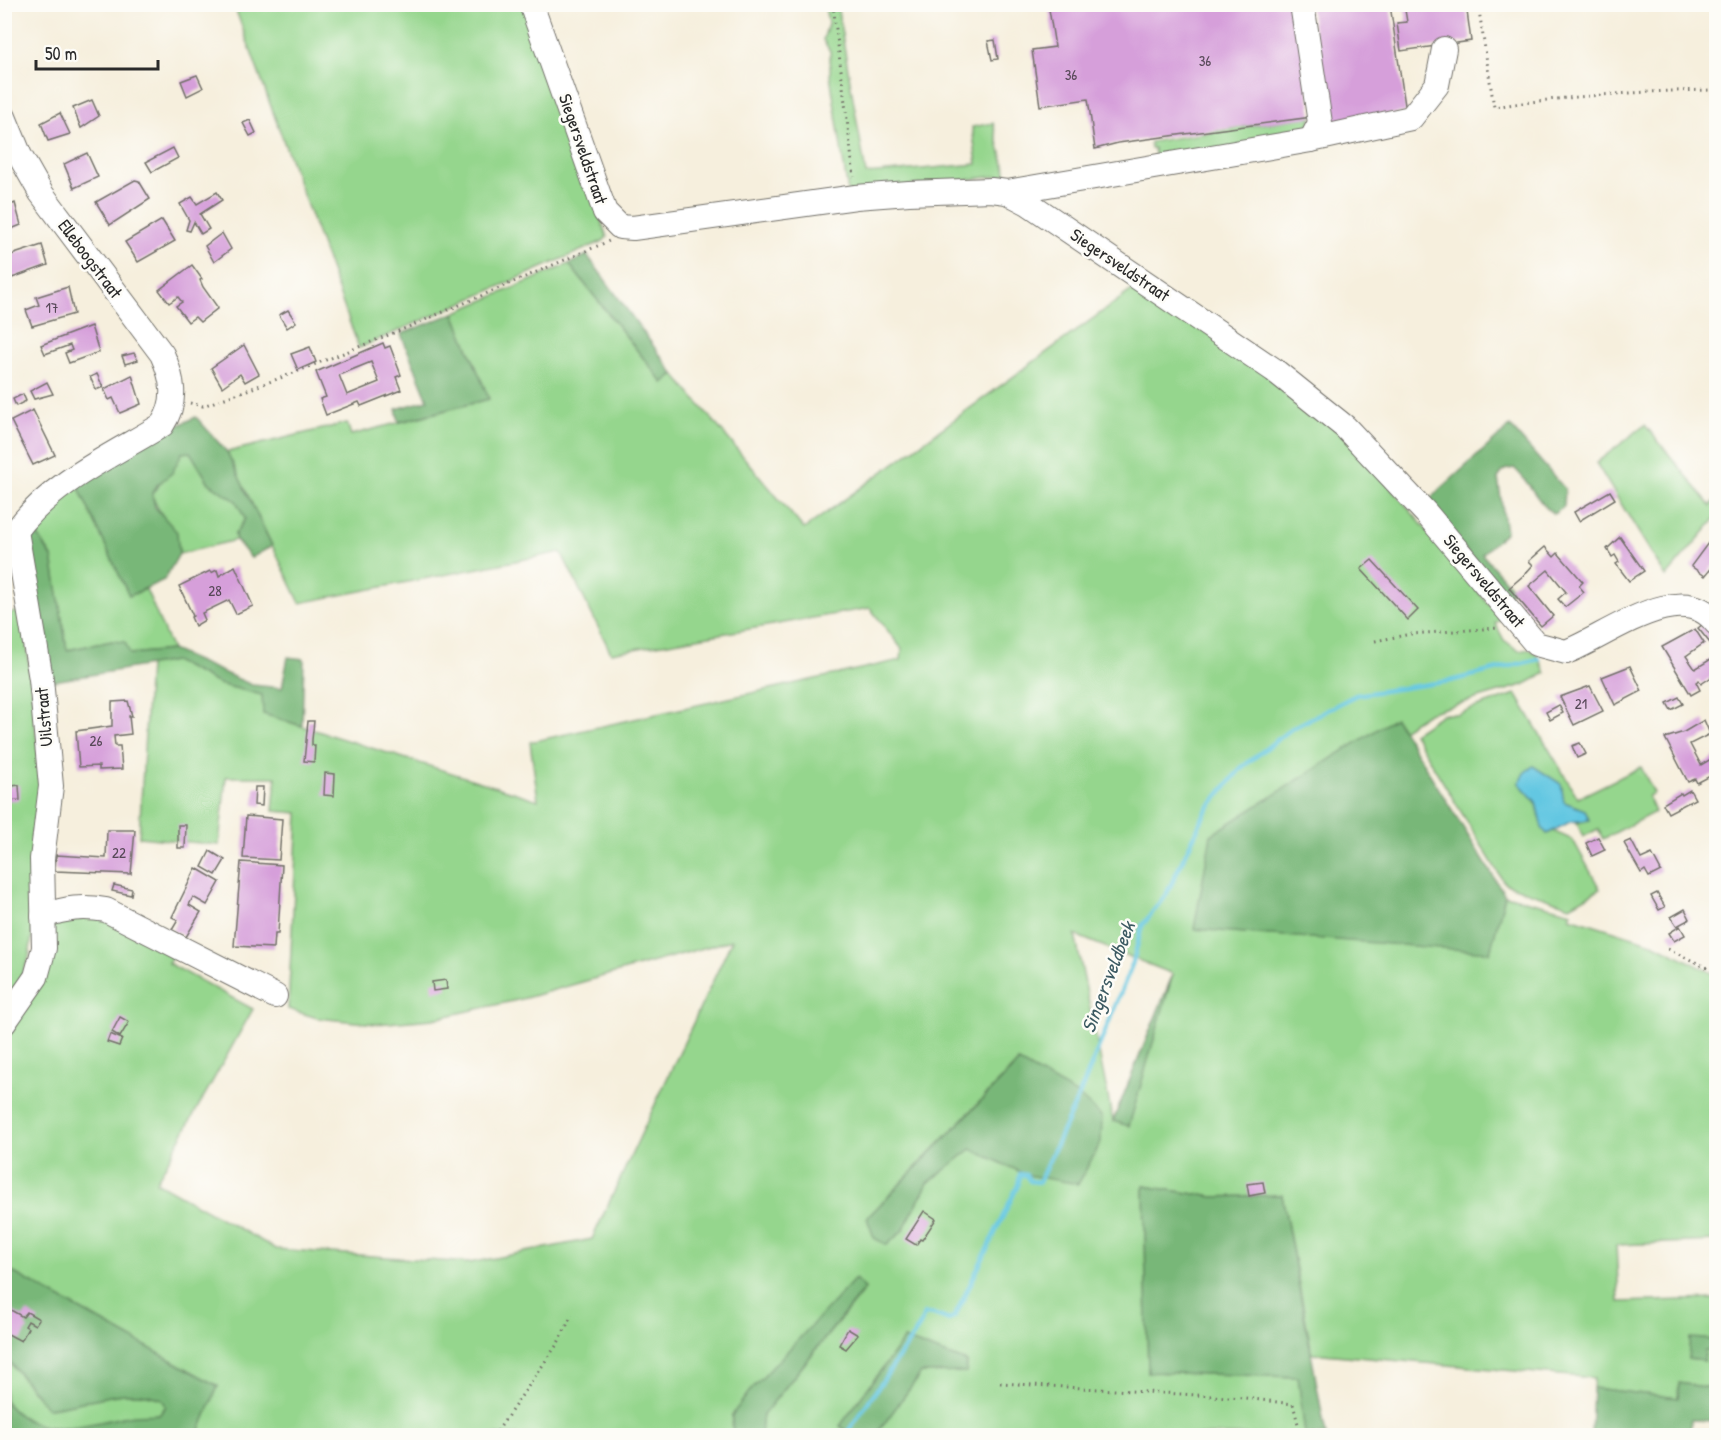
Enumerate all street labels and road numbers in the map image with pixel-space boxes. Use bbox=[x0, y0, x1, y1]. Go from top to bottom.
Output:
street label: Siegersveldstraat bbox=[553, 90, 614, 208]
street label: Elleboogstraat bbox=[52, 214, 129, 304]
street label: Siegersveldstraat bbox=[1066, 222, 1176, 308]
street label: Siegersveldstraat bbox=[1438, 529, 1531, 633]
street label: Uilstraat bbox=[28, 686, 59, 748]

